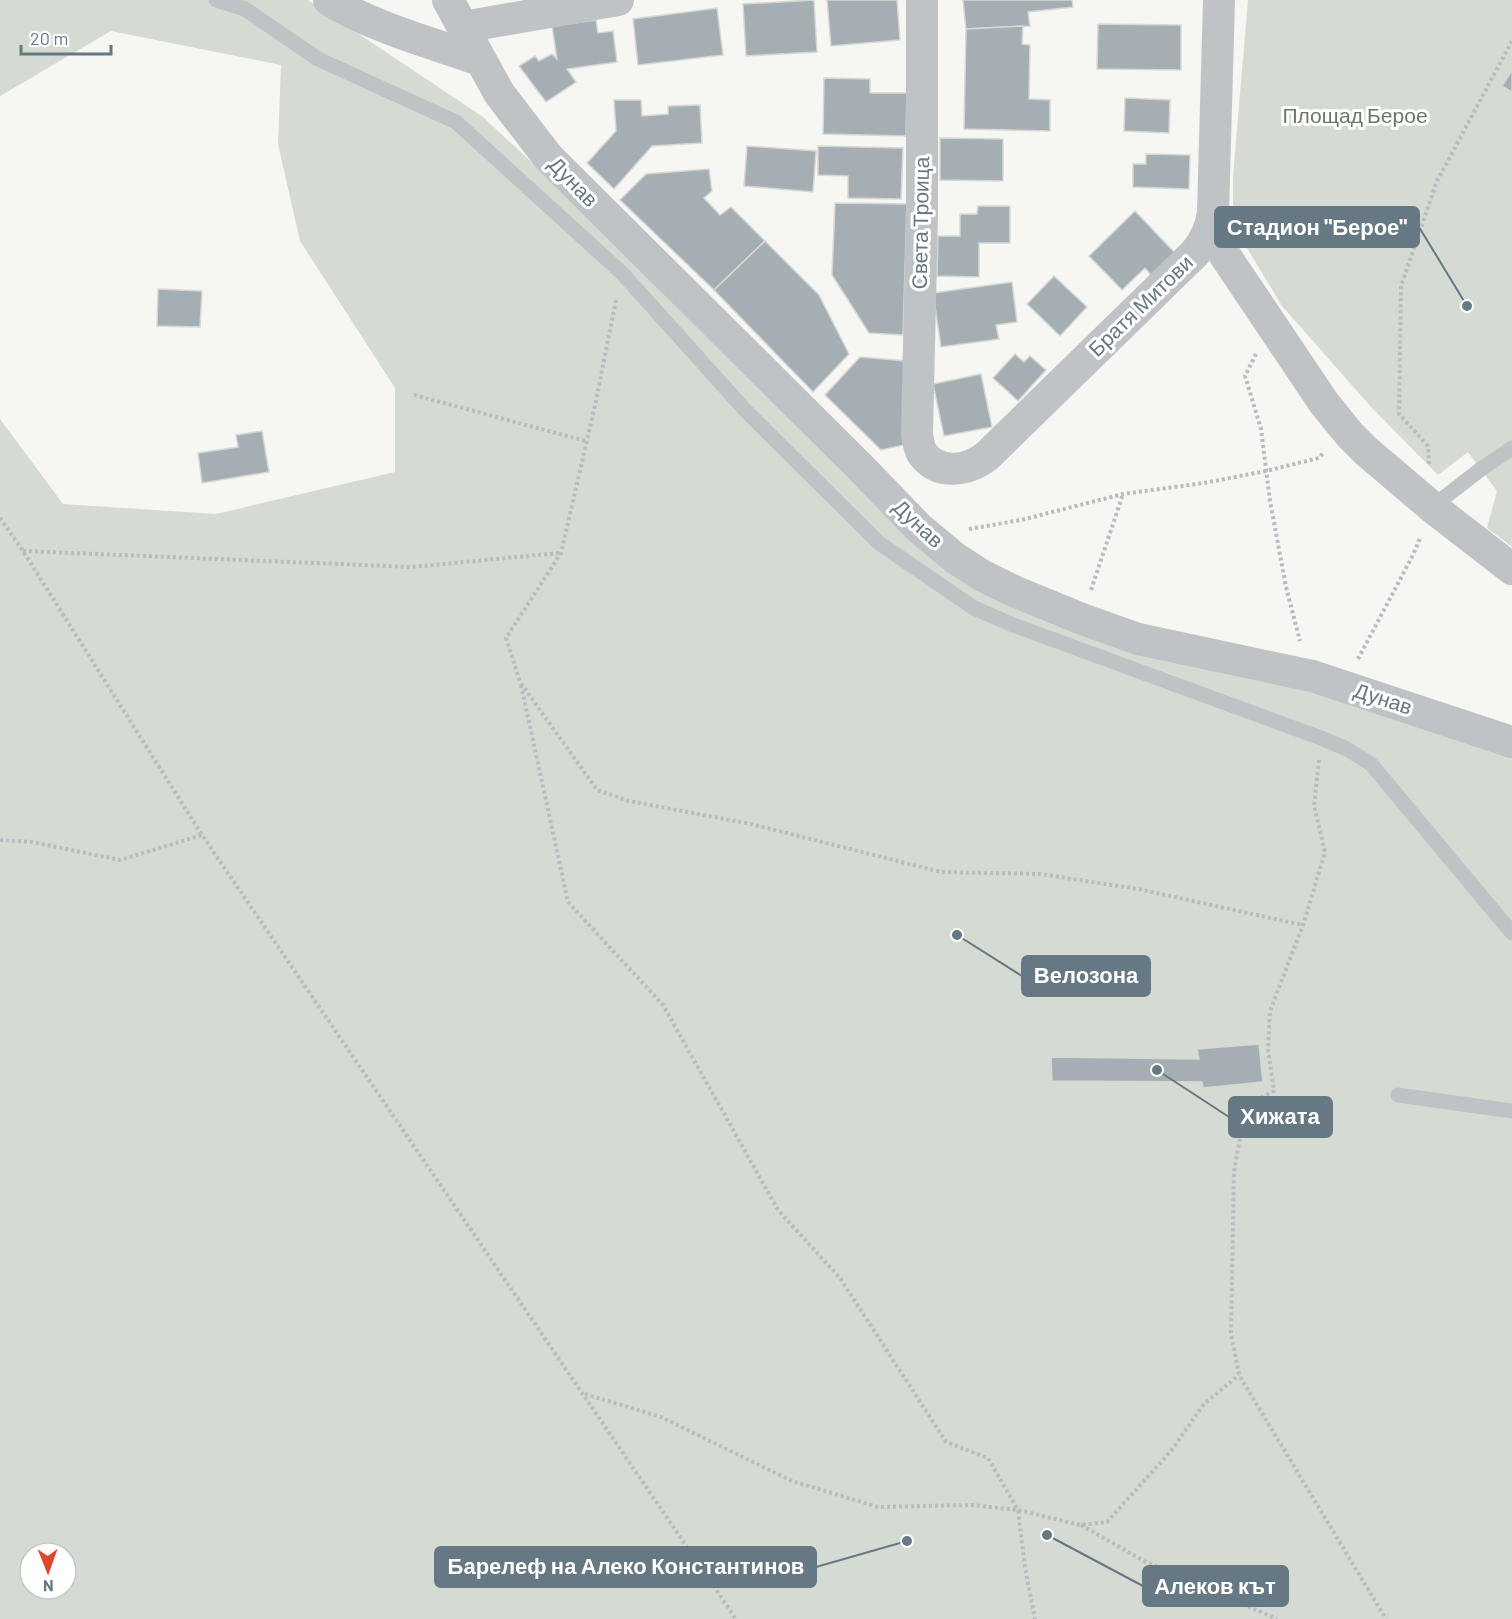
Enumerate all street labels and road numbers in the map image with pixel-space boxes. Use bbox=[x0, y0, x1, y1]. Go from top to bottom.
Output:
street label: Дунав bbox=[544, 151, 604, 211]
street label: Света Троица bbox=[906, 156, 933, 290]
street label: Братя Митови bbox=[1083, 249, 1197, 361]
street label: Дунав bbox=[889, 493, 949, 552]
street label: Дунав bbox=[1351, 676, 1416, 719]

